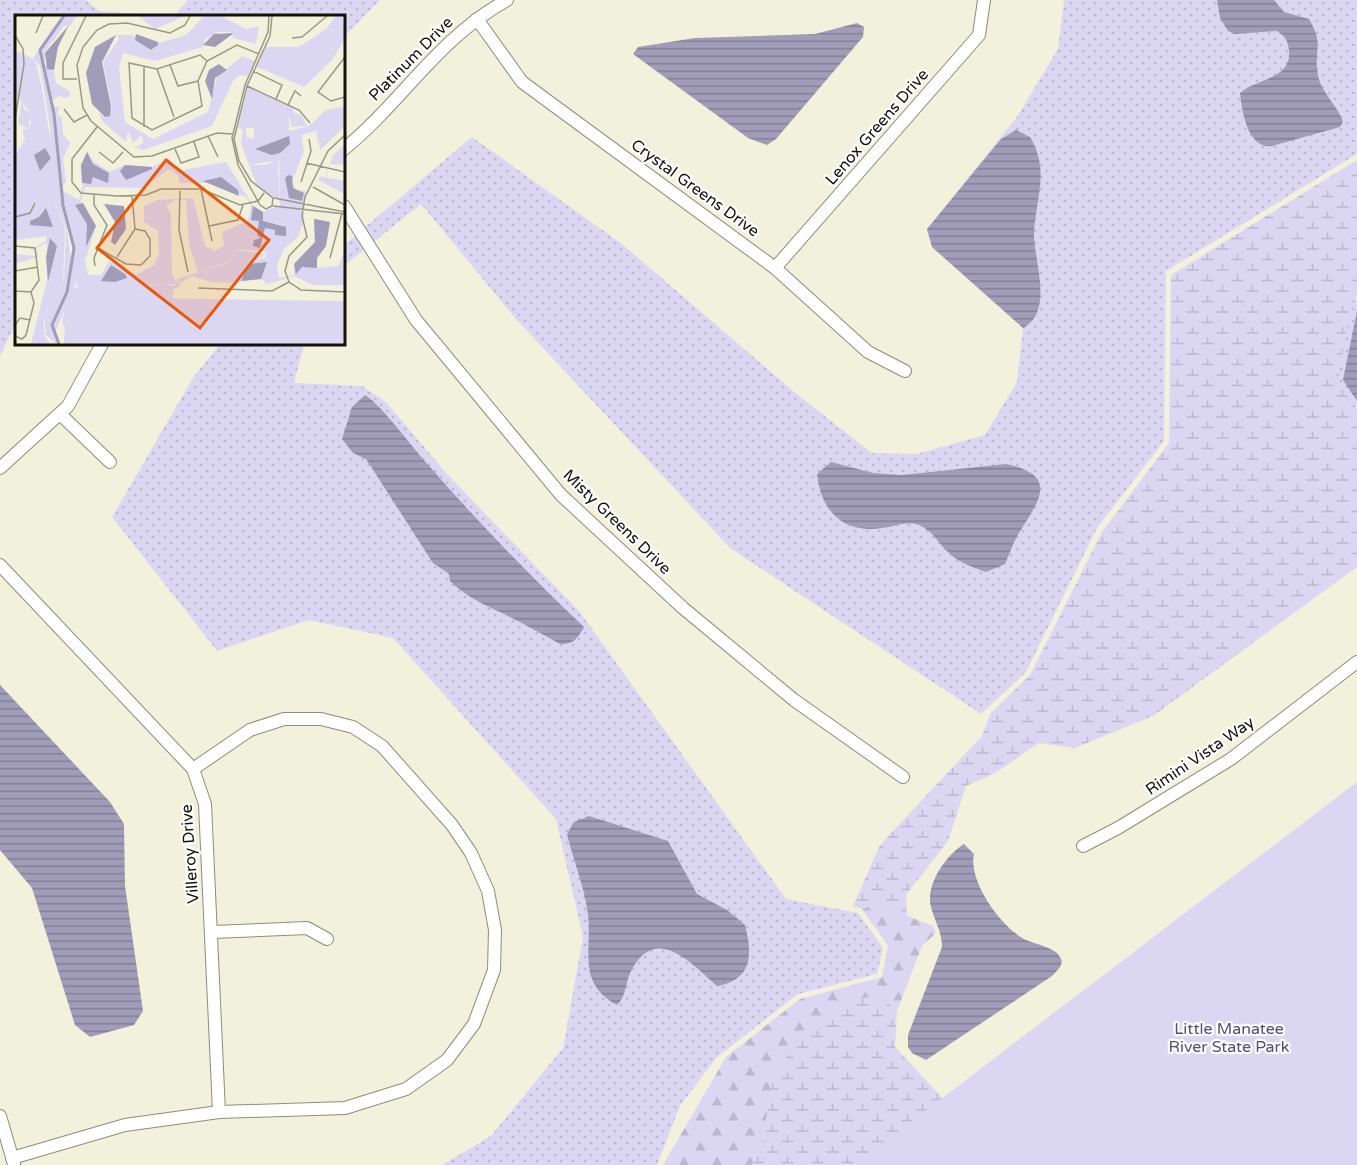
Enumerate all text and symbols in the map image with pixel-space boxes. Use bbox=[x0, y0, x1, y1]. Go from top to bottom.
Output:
street label: Platinum Drive bbox=[365, 13, 457, 105]
inset map bbox=[15, 15, 345, 345]
street label: Lenox Greens Drive bbox=[821, 65, 933, 189]
street label: Crystal Greens Drive bbox=[627, 135, 763, 241]
street label: Misty Greens Drive bbox=[559, 465, 675, 579]
street label: Rimini Vista Way bbox=[1142, 712, 1258, 800]
street label: Villeroy Drive bbox=[177, 804, 203, 904]
park label: Little Manatee River State Park bbox=[1169, 1019, 1290, 1057]

